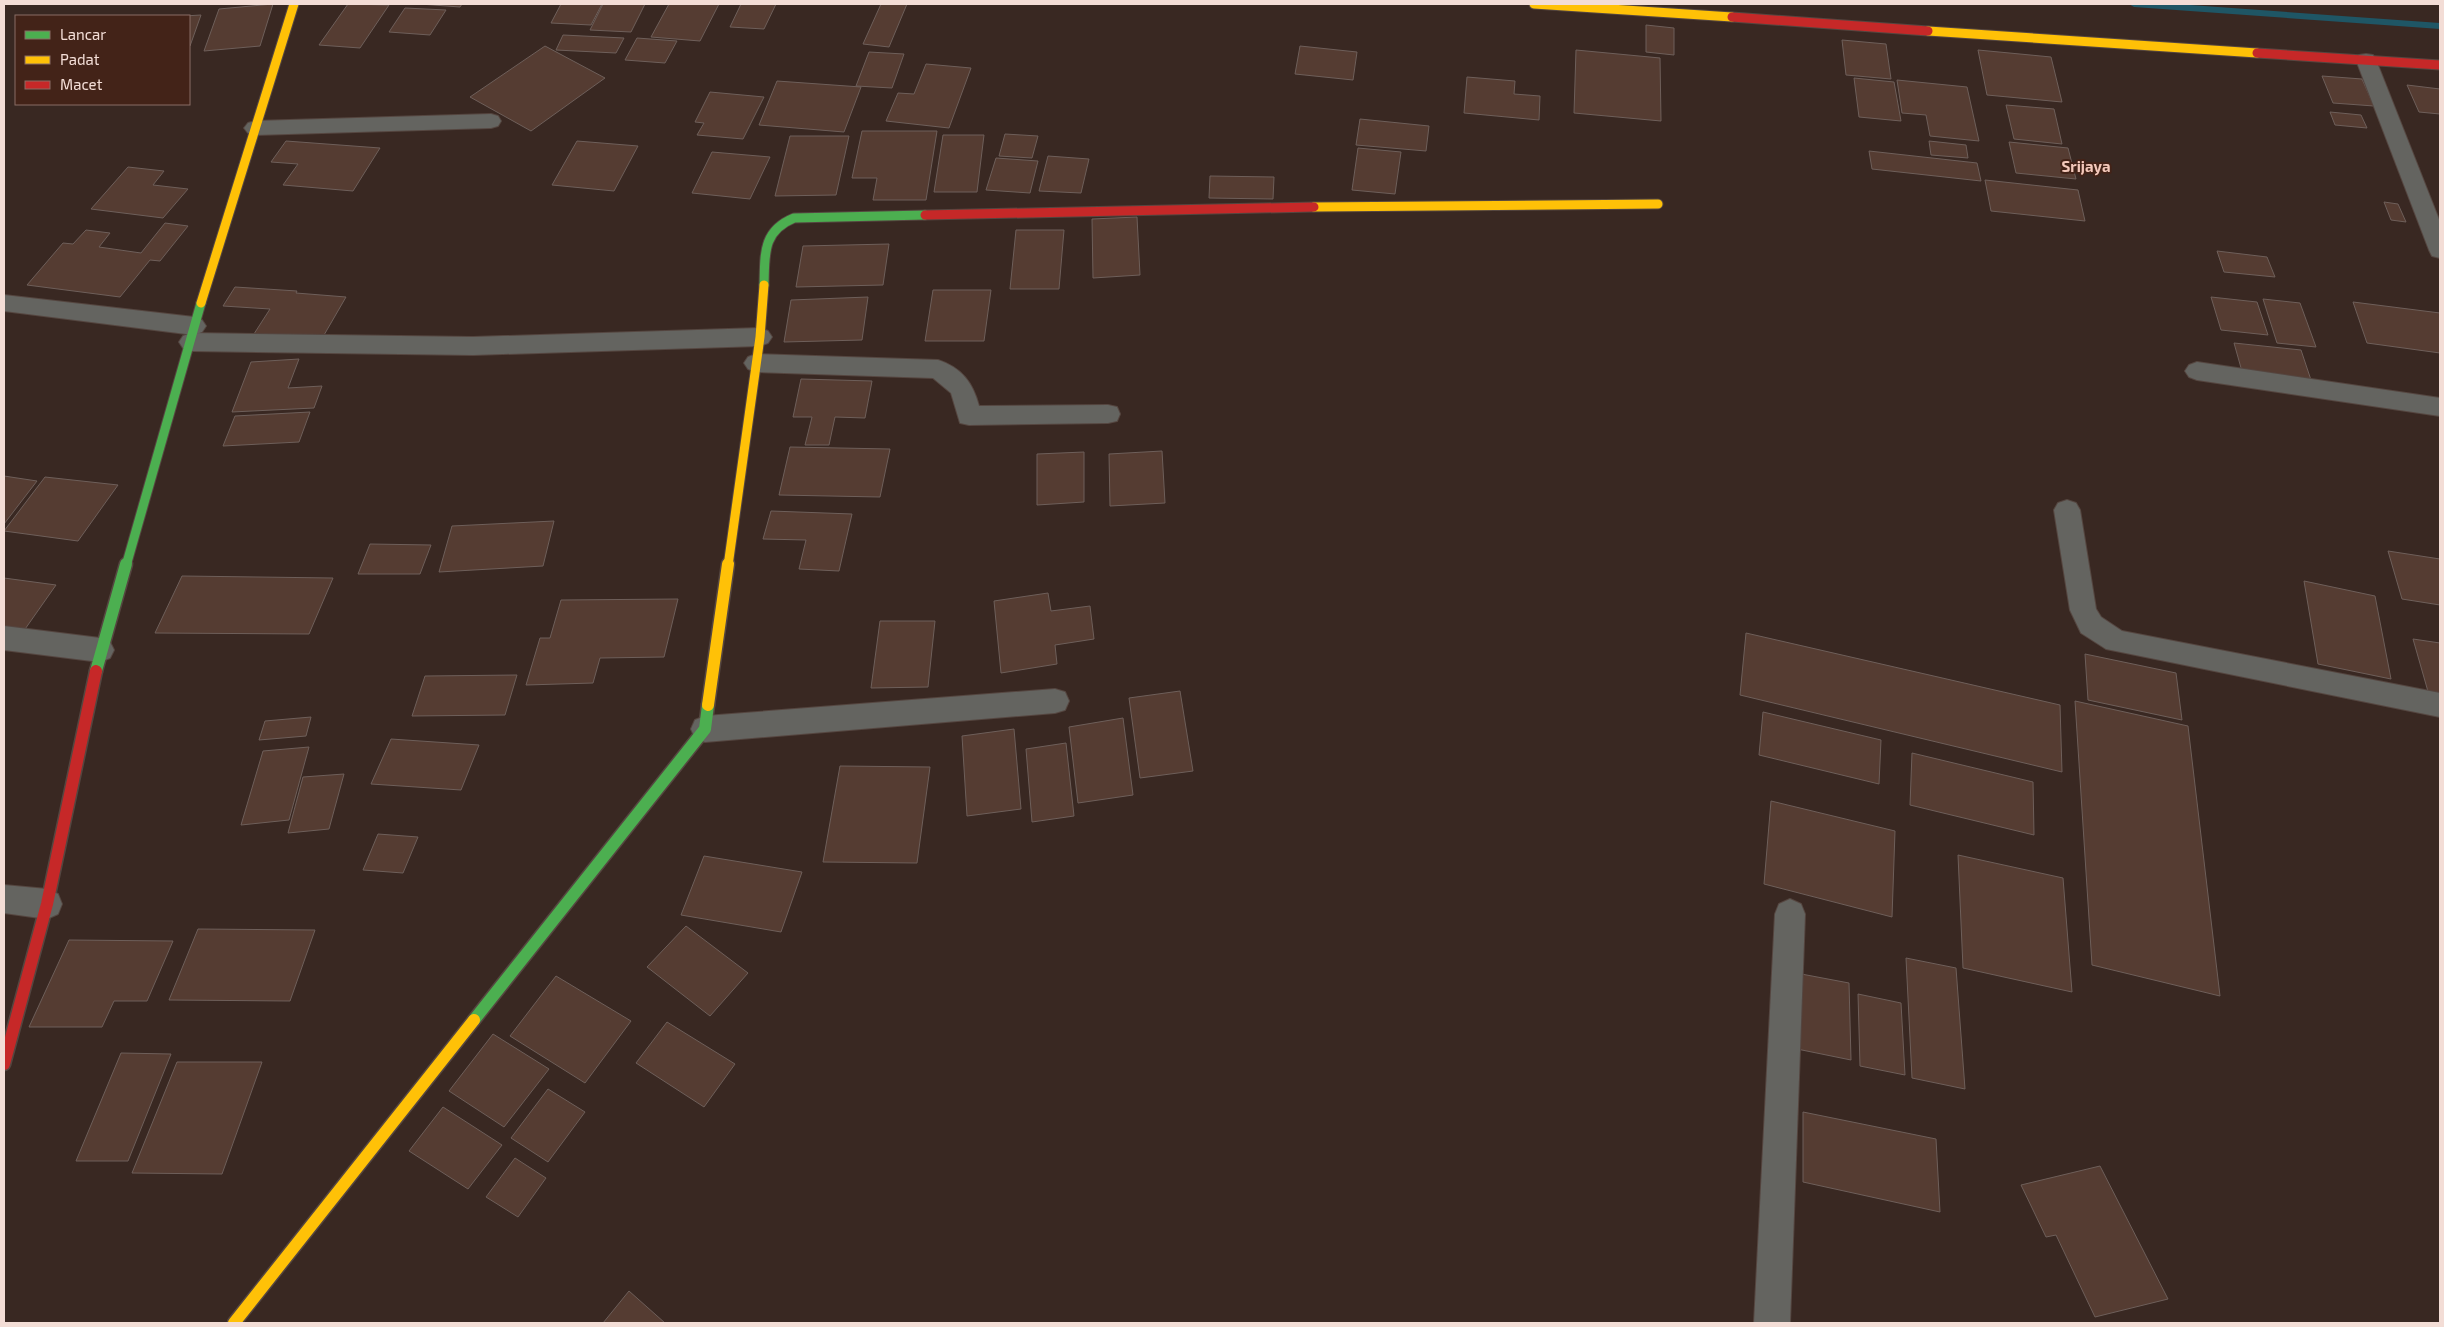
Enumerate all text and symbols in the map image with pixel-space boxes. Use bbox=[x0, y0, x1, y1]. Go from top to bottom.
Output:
legend bbox=[15, 15, 190, 105]
text: Lancar bbox=[60, 25, 106, 43]
text: Padat bbox=[60, 50, 100, 68]
text: Macet bbox=[60, 75, 103, 93]
district label: Srijaya bbox=[2062, 157, 2110, 176]

